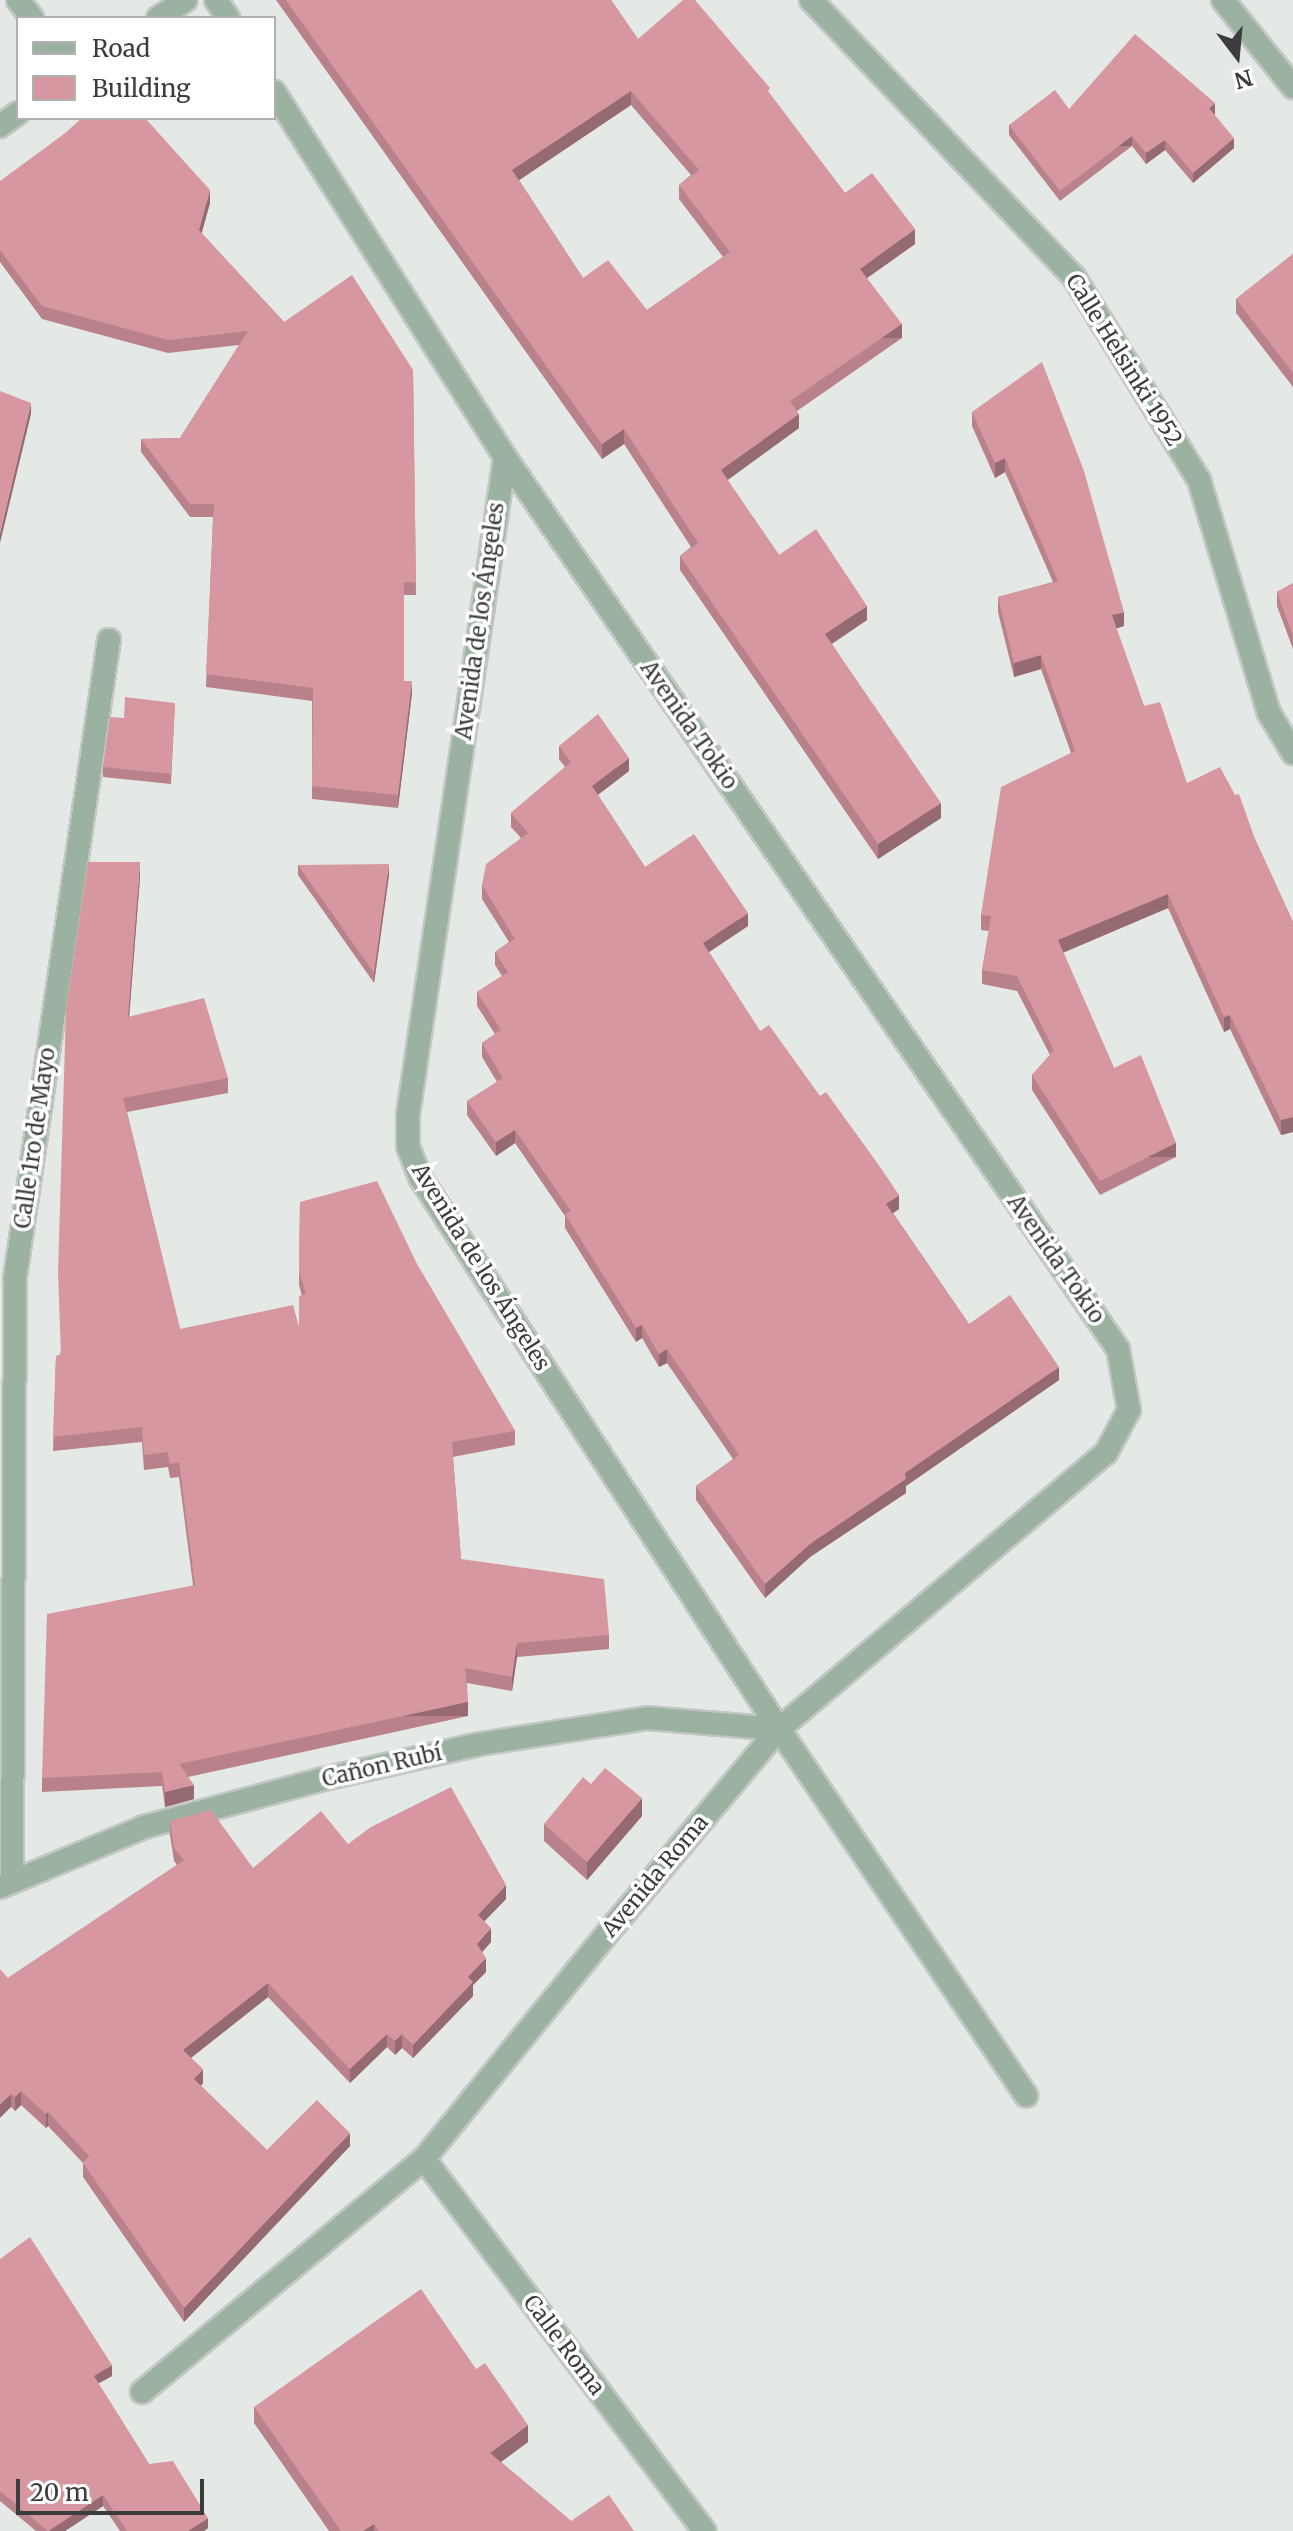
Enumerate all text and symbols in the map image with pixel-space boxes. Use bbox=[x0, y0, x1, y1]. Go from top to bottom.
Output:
legend bbox=[16, 16, 276, 120]
north arrow bbox=[1197, 16, 1277, 96]
text: Road bbox=[92, 33, 150, 64]
text: N bbox=[1231, 63, 1256, 95]
text: Building bbox=[92, 73, 191, 104]
street label: Calle Helsinki 1952 bbox=[1060, 269, 1188, 451]
street label: Avenida de los Ángeles bbox=[450, 501, 510, 741]
street label: Avenida Tokio bbox=[635, 656, 743, 794]
street label: Calle 1ro de Mayo bbox=[9, 1046, 61, 1230]
street label: Avenida de los Ángeles bbox=[406, 1158, 556, 1376]
street label: Avenida Tokio bbox=[1002, 1190, 1110, 1328]
street label: Cañon Rubí bbox=[320, 1739, 444, 1793]
street label: Avenida Roma bbox=[596, 1809, 714, 1943]
street label: Calle Roma bbox=[518, 2290, 610, 2400]
scale bar bbox=[20, 2463, 208, 2513]
text: 20 m bbox=[30, 2477, 89, 2508]

